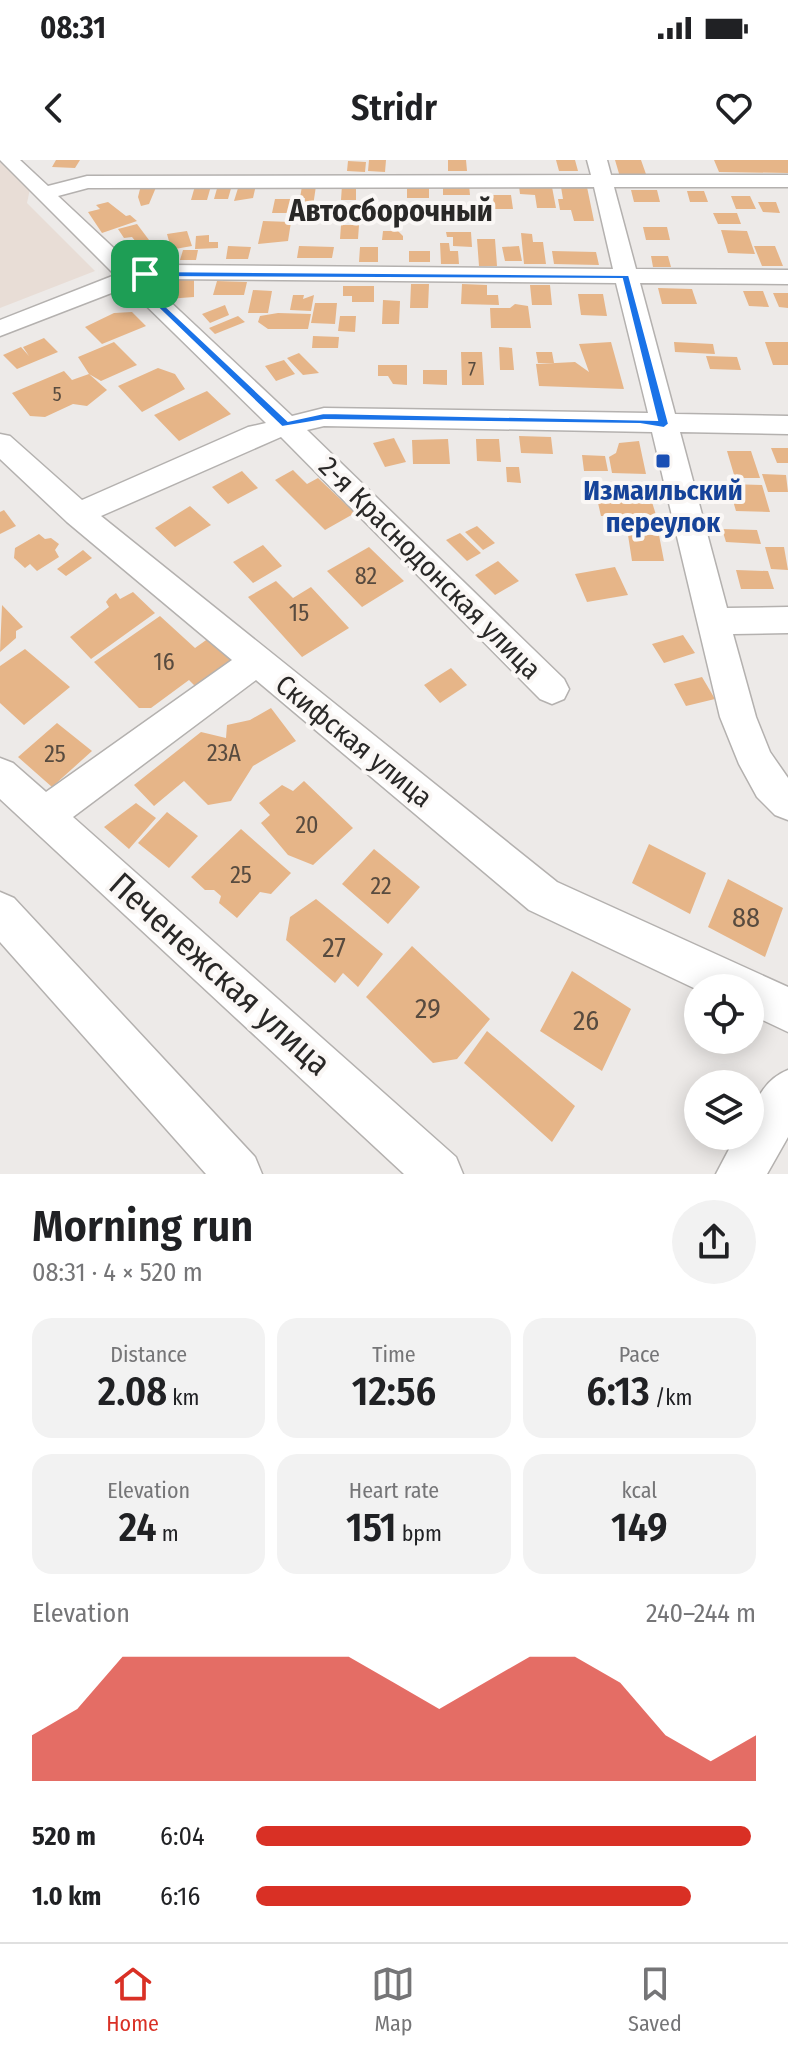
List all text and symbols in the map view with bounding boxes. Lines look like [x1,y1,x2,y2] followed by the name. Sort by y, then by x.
[40,10,106,46] text: 08:31
[32,86,76,130] icon: back
[351,86,437,130] text: Stridr
[712,86,756,130] icon: heart
[288,193,493,229] district label: Автосборочный
[111,240,179,308] pin
[123,252,167,296] icon: arrive
[468,357,476,381] house number: 7
[52,382,62,406] house number: 5
[312,450,548,686] street label: 2-я Краснодонская улица
[654,452,672,470] marker: Измаильский переулок
[583,474,743,539] place label: Измаильский переулок
[355,562,377,590] house number: 82
[289,599,309,627] house number: 15
[153,648,175,676] house number: 16
[269,668,439,814] street label: Скифская улица
[207,739,241,767] house number: 23А
[44,740,66,768] house number: 25
[295,811,319,839] house number: 20
[230,861,252,889] house number: 25
[101,864,339,1084] street label: Печенежская улица
[370,872,392,900] house number: 22
[732,901,760,934] house number: 88
[322,931,346,964] house number: 27
[684,974,764,1150] map controls
[684,974,764,1054] button: locate
[415,992,441,1025] house number: 29
[573,1004,599,1037] house number: 26
[684,1070,764,1150] button: layers
[32,1200,253,1253] text: Morning run
[672,1200,756,1284] button: share
[32,1257,203,1288] text: 08:31 · 4 × 520 m
[110,1341,187,1368] text: Distance
[372,1341,416,1368] text: Time
[619,1341,660,1368] text: Pace
[98,1368,167,1416] text: 2.08
[352,1368,436,1416] text: 12:56
[586,1368,650,1416] text: 6:13
[167,1384,200,1411] text: km
[650,1384,692,1411] text: /km
[107,1477,190,1504] text: Elevation
[349,1477,439,1504] text: Heart rate
[622,1477,657,1504] text: kcal
[119,1504,157,1552] text: 24
[346,1504,396,1552] text: 151
[611,1504,668,1552] text: 149
[157,1520,179,1547] text: m
[396,1520,442,1547] text: bpm
[32,1598,130,1629] text: Elevation
[646,1598,756,1629] text: 240–244 m
[32,1821,96,1852] text: 520 m
[160,1821,205,1852] text: 6:04
[32,1881,101,1912] text: 1.0 km
[160,1881,200,1912] text: 6:16
[106,1962,159,2037] tab: Home
[371,1962,415,2037] tab: Map
[628,1962,682,2037] tab: Saved

